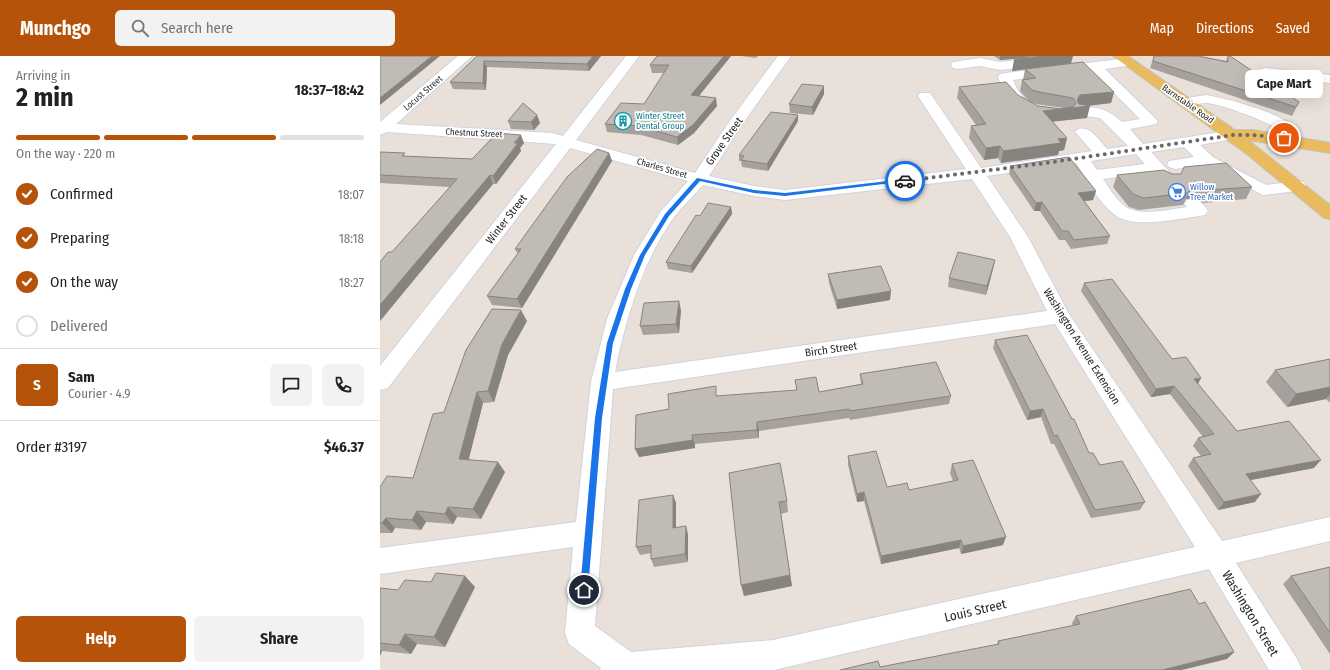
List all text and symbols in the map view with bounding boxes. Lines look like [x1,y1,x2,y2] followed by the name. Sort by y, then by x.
[115,10,395,46] search box
[20,17,91,40] text: Munchgo
[129,17,151,39] icon: search
[161,19,233,37] text: Search here
[1150,20,1174,37] text: Map
[1196,20,1254,37] text: Directions
[1276,20,1310,37] text: Saved
[16,68,70,83] text: Arriving in
[1245,70,1323,98] callout: Cape Mart
[402,73,444,113] street label: Locust Street
[1257,76,1311,91] text: Cape Mart
[294,81,364,99] text: 18:37–18:42
[16,82,74,113] text: 2 min
[1160,82,1216,126] street label: Barnstable Road
[613,111,633,131] building icon: Winter Street Dental Group
[636,111,685,131] place label: Winter Street Dental Group
[703,115,746,168] street label: Grove Street
[1267,121,1301,155] pin
[445,127,503,139] street label: Chestnut Street
[1273,127,1295,149] icon: bag
[16,146,115,161] text: On the way · 220 m
[636,156,688,180] street label: Charles Street
[885,161,925,201] courier
[894,170,916,192] icon: car
[1167,182,1187,202] supermarket icon: Willow Tree Market
[1190,182,1233,202] place label: Willow Tree Market
[16,183,38,205] icon: check
[50,185,113,203] text: Confirmed
[338,187,364,202] text: 18:07
[483,192,530,247] street label: Winter Street
[16,227,38,249] icon: check
[50,229,109,247] text: Preparing
[339,231,364,246] text: 18:18
[16,271,38,293] icon: check
[50,273,118,291] text: On the way
[339,275,364,290] text: 18:27
[1040,286,1123,407] street label: Washington Avenue Extension
[50,317,108,335] text: Delivered
[804,339,858,360] street label: Birch Street
[270,364,312,406] button: chat
[322,364,364,406] button: phone
[68,368,95,386] text: Sam
[33,376,41,394] text: S
[68,386,131,401] text: Courier · 4.9
[16,438,87,456] text: Order #3197
[324,438,364,456] text: $46.37
[1219,568,1282,659] street label: Washington Street
[567,573,601,607] pin
[573,579,595,601] icon: home
[943,596,1008,625] street label: Louis Street
[16,616,186,662] button: Help
[194,616,364,662] button: Share

